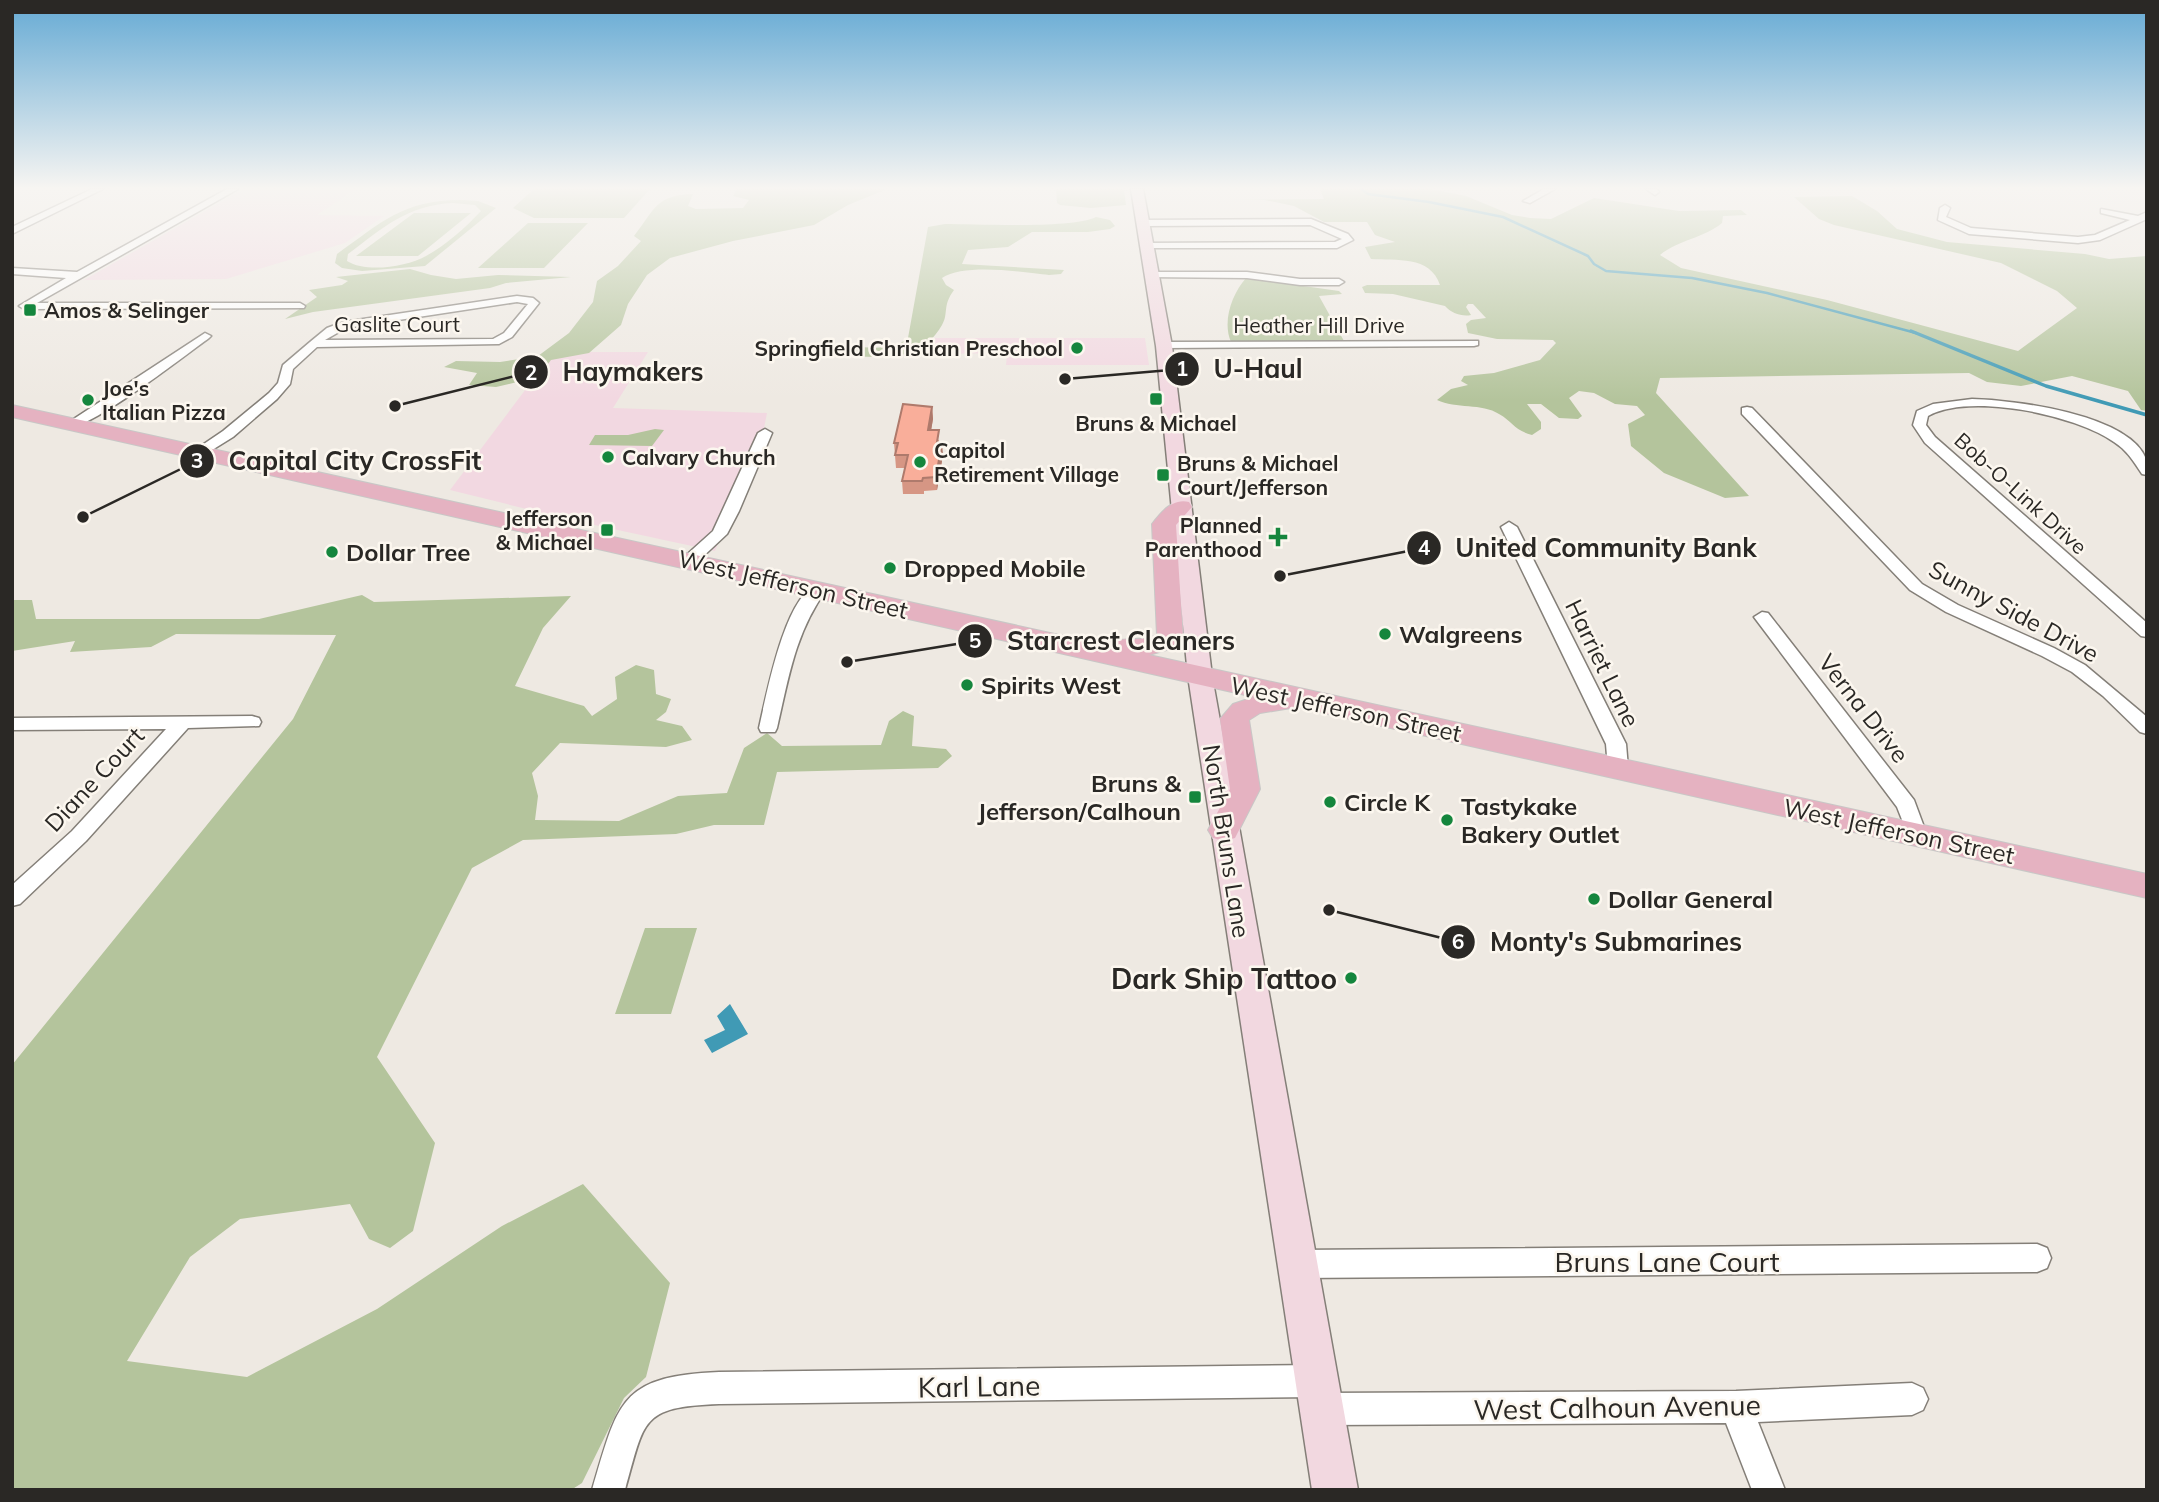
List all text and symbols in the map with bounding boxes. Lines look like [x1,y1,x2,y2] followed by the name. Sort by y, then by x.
[44,297,210,323] place label: Amos & Selinger
[22,302,38,318] marker: Amos & Selinger
[334,311,460,337] street label: Gaslite Court
[1233,312,1405,338] street label: Heather Hill Drive
[754,335,1063,361] place label: Springfield Christian Preschool
[1069,340,1085,356] marker: Springfield Christian Preschool
[1164,345,1316,392] callout: U-Haul
[514,349,718,396] callout: Haymakers
[1213,352,1303,385] text: U-Haul
[562,355,704,388] text: Haymakers
[1176,355,1188,381] text: 1
[525,359,537,385] text: 2
[102,375,226,425] place label: Joe's Italian Pizza
[1148,391,1164,407] marker: Bruns & Michael
[80,392,96,408] marker: Joe's Italian Pizza
[1075,410,1237,436] place label: Bruns & Michael
[1949,427,2093,559] street label: Bob-O-Link Drive
[180,437,495,484] callout: Capital City CrossFit
[934,437,1119,487] place label: Capitol Retirement Village
[229,444,482,477] text: Capital City CrossFit
[622,444,776,470] place label: Calvary Church
[191,447,203,473] text: 3
[600,449,616,465] marker: Calvary Church
[1177,450,1338,500] place label: Bruns & Michael Court/Jefferson
[912,454,928,470] marker: Capitol Retirement Village
[1155,467,1171,483] marker: Bruns & Michael Court/Jefferson
[496,505,593,555] place label: Jefferson & Michael
[1145,512,1262,562] place label: Planned Parenthood
[599,522,615,538] marker: Jefferson & Michael
[1406,524,1771,571] callout: United Community Bank
[1268,527,1288,547] marker: Planned Parenthood
[1455,531,1757,564] text: United Community Bank
[1418,534,1431,560] text: 4
[346,537,470,567] place label: Dollar Tree
[675,543,911,625] street label: West Jefferson Street
[324,544,340,560] marker: Dollar Tree
[904,553,1086,583] place label: Dropped Mobile
[1924,554,2104,668] street label: Sunny Side Drive
[882,560,898,576] marker: Dropped Mobile
[1559,594,1647,732] street label: Harriet Lane
[958,617,1249,664] callout: Starcrest Cleaners
[1399,619,1523,649] place label: Walgreens
[1007,624,1235,657] text: Starcrest Cleaners
[1377,626,1393,642] marker: Walgreens
[969,627,981,653] text: 5
[1812,648,1916,768] street label: Verna Drive
[981,670,1121,700] place label: Spirits West
[1228,670,1464,748] street label: West Jefferson Street
[959,677,975,693] marker: Spirits West
[38,720,150,838] street label: Diane Court
[1197,742,1257,940] street label: North Bruns Lane
[977,768,1181,826] place label: Bruns & Jefferson/Calhoun
[1344,787,1431,817] place label: Circle K
[1187,789,1203,805] marker: Bruns & Jefferson/Calhoun
[1461,791,1619,849] place label: Tastykake Bakery Outlet
[1781,792,2017,870] street label: West Jefferson Street
[1322,794,1338,810] marker: Circle K
[1439,812,1455,828] marker: Tastykake Bakery Outlet
[1608,884,1773,914] place label: Dollar General
[1586,891,1602,907] marker: Dollar General
[1441,918,1756,965] callout: Monty's Submarines
[1490,925,1742,958] text: Monty's Submarines
[1452,928,1464,954] text: 6
[1111,961,1337,996] place label: Dark Ship Tattoo
[1343,970,1359,986] marker: Dark Ship Tattoo
[1555,1244,1780,1279] street label: Bruns Lane Court
[918,1367,1040,1405] street label: Karl Lane
[1473,1387,1761,1427] street label: West Calhoun Avenue

